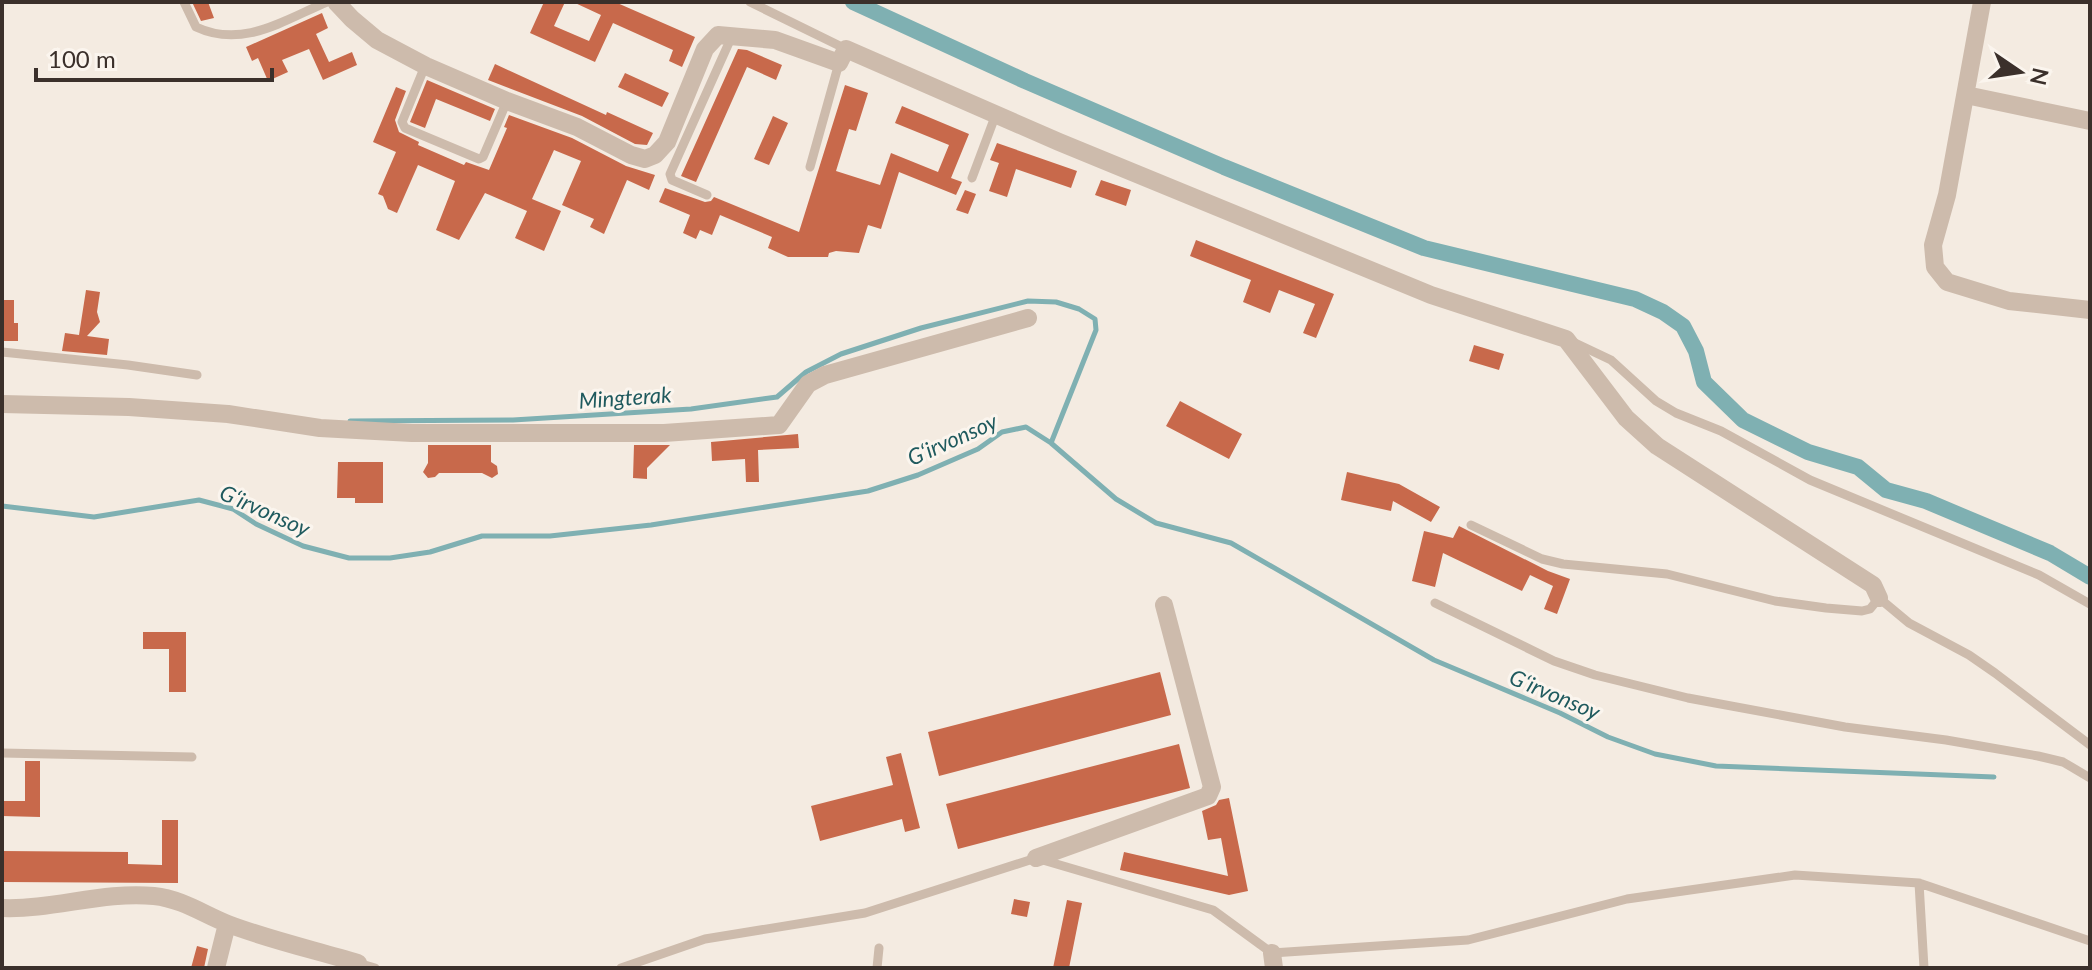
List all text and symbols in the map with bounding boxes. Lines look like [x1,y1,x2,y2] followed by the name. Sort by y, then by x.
[36,32,272,82] scale bar
[1980,32,2060,112] north arrow
[48,44,116,73] text: 100 m
[2025,65,2055,88] text: N
[578,380,673,414] water label: Mingterak
[903,407,1002,471] water label: G‘irvonsoy
[216,478,315,542] water label: G‘irvonsoy
[1506,663,1605,725] water label: G‘irvonsoy

